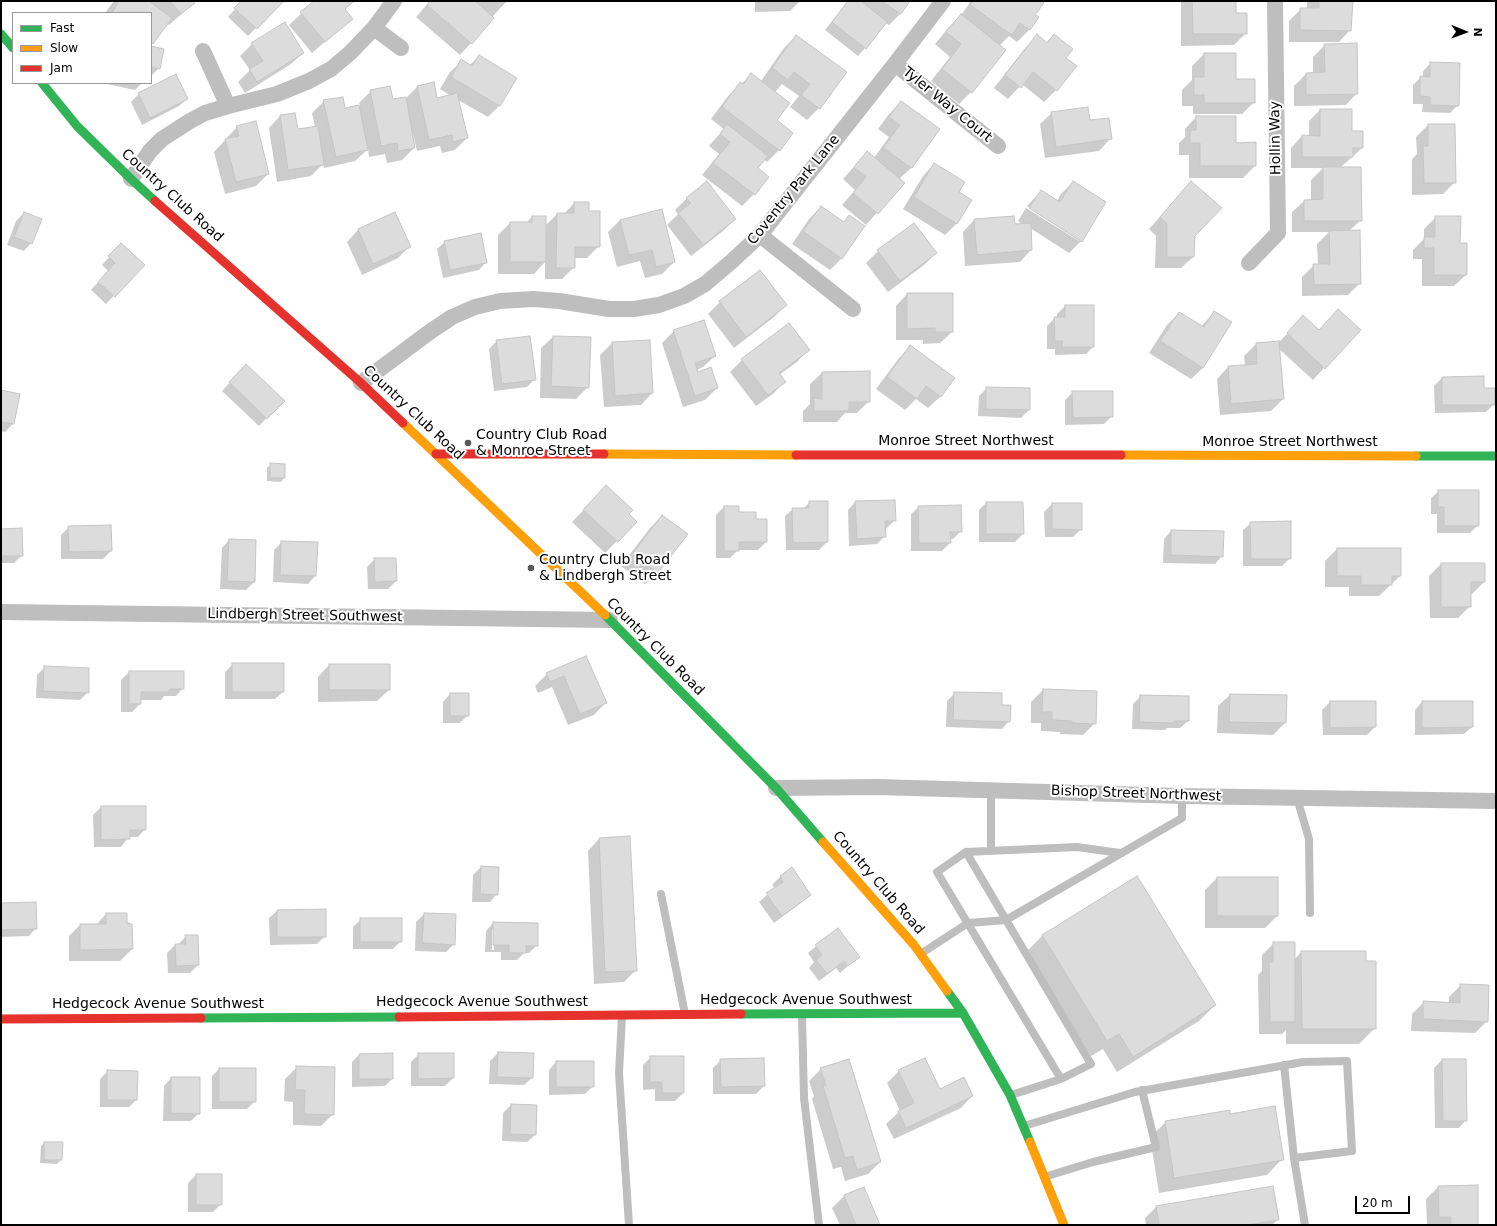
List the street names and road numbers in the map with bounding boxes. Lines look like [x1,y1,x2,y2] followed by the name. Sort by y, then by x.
[899,64,995,146] street label: Tyler Way Court
[1267,101,1285,175] street label: Hollin Way
[744,132,844,248] street label: Coventry Park Lane
[118,146,226,246] street label: Country Club Road
[359,362,467,464] street label: Country Club Road
[878,433,1054,449] street label: Monroe Street Northwest
[1202,434,1378,450] street label: Monroe Street Northwest
[603,595,707,699] street label: Country Club Road
[207,606,403,626] street label: Lindbergh Street Southwest
[1050,783,1222,805] street label: Bishop Street Northwest
[829,828,927,938] street label: Country Club Road
[700,992,912,1008] street label: Hedgecock Avenue Southwest
[376,994,588,1010] street label: Hedgecock Avenue Southwest
[52,996,264,1012] street label: Hedgecock Avenue Southwest

